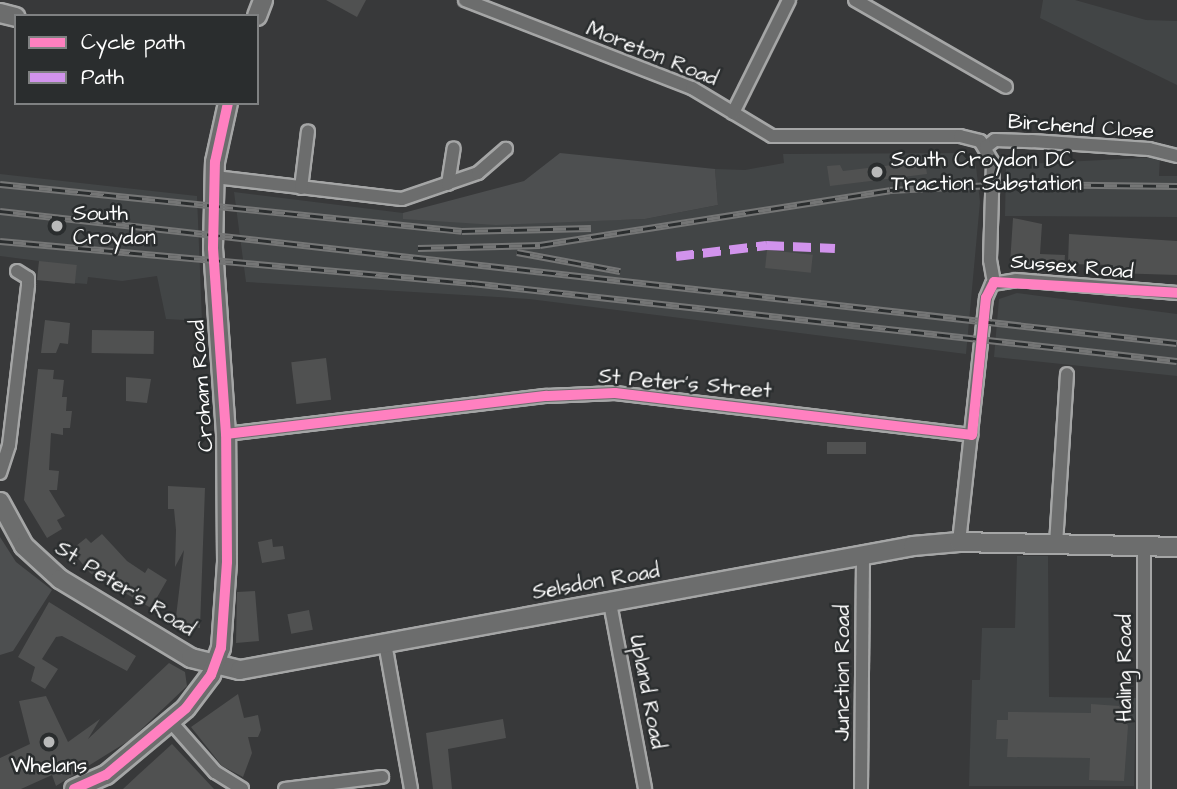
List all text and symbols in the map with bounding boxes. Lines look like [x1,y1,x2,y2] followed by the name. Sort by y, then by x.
[14,14,259,105] legend
[583,16,721,92] street label: Moreton Road
[81,28,185,57] text: Cycle path
[81,63,124,92] text: Path
[1007,109,1155,145] street label: Birchend Close
[891,147,1082,197] place label: South Croydon DC Traction Substation
[869,164,885,180] marker: South Croydon DC Traction Substation
[73,201,156,251] place label: South Croydon
[47,216,67,236] marker: South Croydon
[1010,249,1134,285] street label: Sussex Road
[185,319,219,453] street label: Croham Road
[597,364,773,404] street label: St Peter's Street
[50,536,200,642] street label: St. Peter's Road
[531,558,661,606] street label: Selsdon Road
[830,605,856,741] street label: Junction Road
[1112,614,1138,722] street label: Haling Road
[624,633,670,751] street label: Upland Road
[41,734,57,750] marker: Whelans
[11,753,87,779] place label: Whelans

